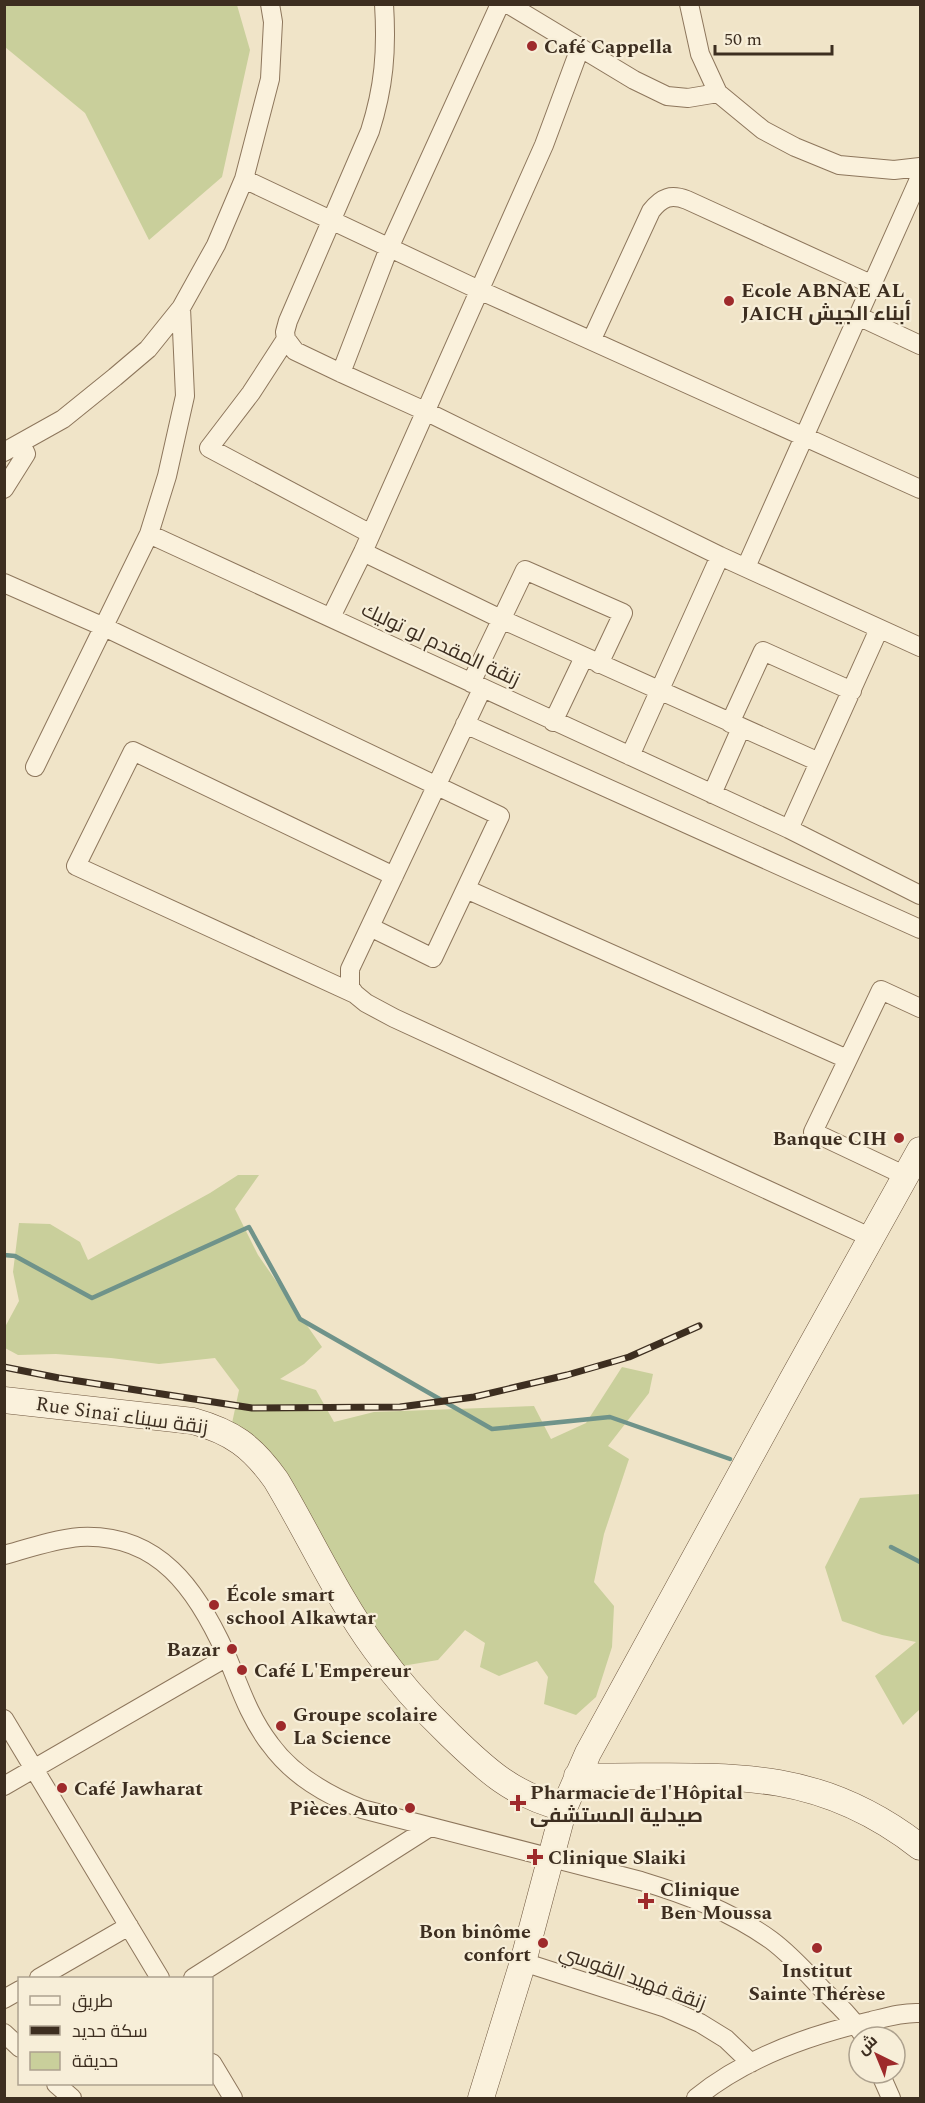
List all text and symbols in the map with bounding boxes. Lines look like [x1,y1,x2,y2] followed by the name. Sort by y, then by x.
[715,18,832,56] scale bar
[724,26,762,53] text: 50 m
[544,32,673,62] place label: Café Cappella
[525,39,539,53] marker: Café Cappella
[741,276,911,329] place label: Ecole ABNAE AL JAICH أبناء الجيش
[722,294,736,308] marker: Ecole ABNAE AL JAICH أبناء الجيش
[356,595,525,695] street label: زنقة المقدم لو توليك
[772,1124,887,1154] place label: Banque CIH
[892,1131,906,1145] marker: Banque CIH
[34,1389,210,1443] street label: Rue Sinaï زنقة سيناء
[226,1580,376,1633] place label: École smart school Alkawtar
[207,1598,221,1612] marker: École smart school Alkawtar
[167,1635,220,1665] place label: Bazar
[225,1642,239,1656] marker: Bazar
[254,1656,411,1686] place label: Café L'Empereur
[235,1663,249,1677] marker: Café L'Empereur
[293,1700,438,1753] place label: Groupe scolaire La Science
[274,1719,288,1733] marker: Groupe scolaire La Science
[74,1774,203,1804] place label: Café Jawharat
[530,1778,743,1831] place label: Pharmacie de l'Hôpital صيدلية المستشفى
[55,1781,69,1795] marker: Café Jawharat
[289,1794,398,1824] place label: Pièces Auto
[511,1796,525,1810] marker: Pharmacie de l'Hôpital صيدلية المستشفى
[403,1801,417,1815] marker: Pièces Auto
[548,1843,686,1873] place label: Clinique Slaiki
[526,1848,544,1866] marker: Clinique Slaiki
[660,1875,773,1928] place label: Clinique Ben Moussa
[637,1892,655,1910] marker: Clinique Ben Moussa
[419,1917,531,1970] place label: Bon binôme confort
[536,1936,550,1950] marker: Bon binôme confort
[555,1937,710,2018] street label: زنقة فهيد القوسي
[810,1941,824,1955] marker: Institut Sainte Thérèse
[749,1956,885,2009] place label: Institut Sainte Thérèse
[18,1977,213,2085] legend
[72,1988,113,2015] text: طريق
[72,2018,148,2045] text: سكة حديد
[847,2025,907,2085] north arrow
[852,2029,883,2061] text: ش
[72,2048,118,2075] text: حديقة

